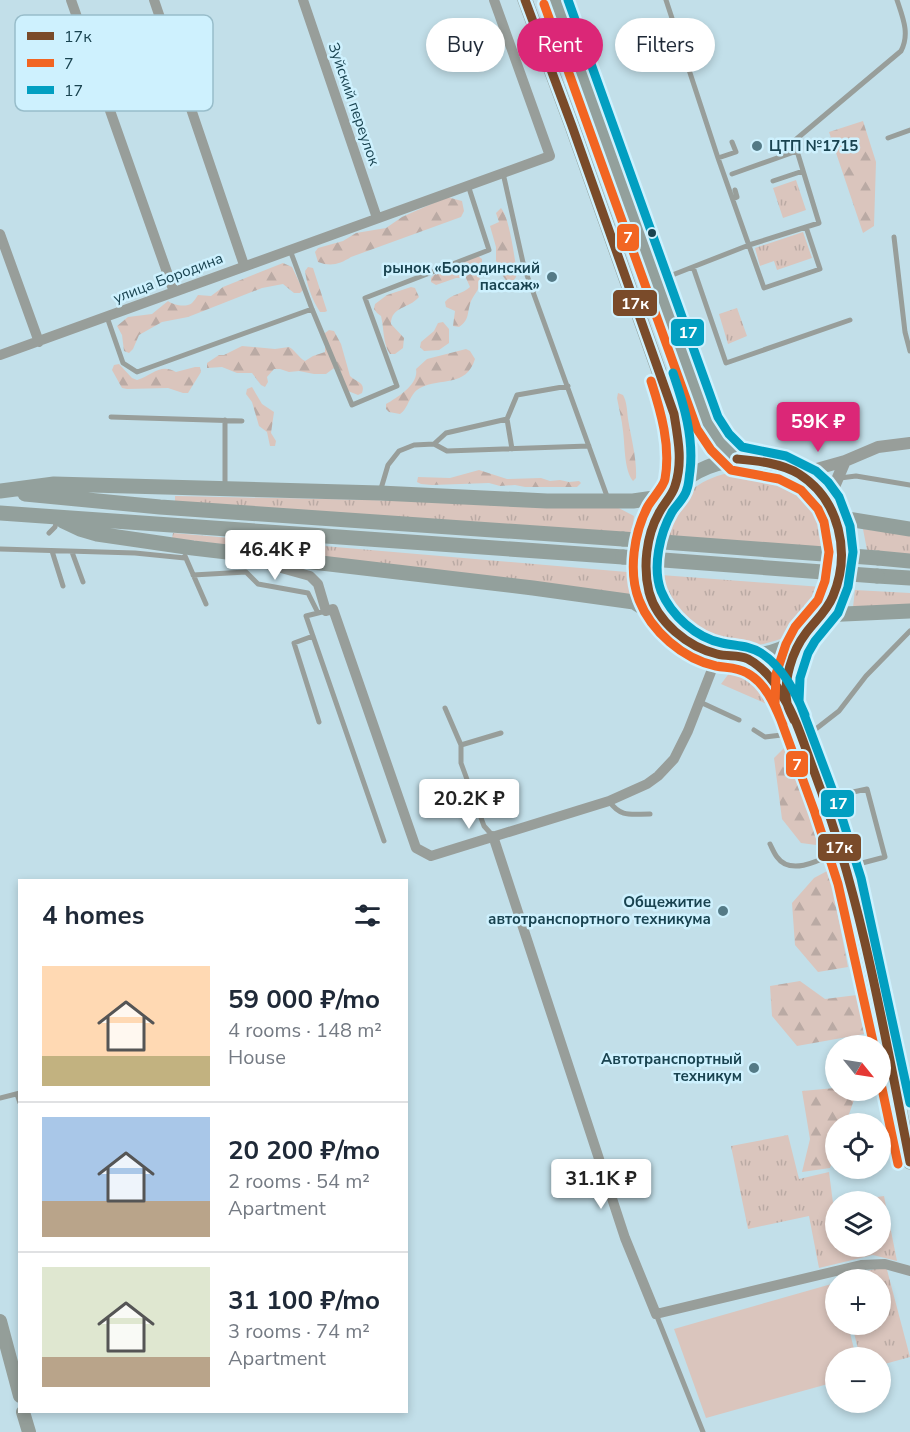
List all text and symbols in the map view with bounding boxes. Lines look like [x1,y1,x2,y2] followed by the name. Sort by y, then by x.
[15,15,213,111] legend
[426,18,505,72] chip: Buy
[517,18,603,72] chip: Rent
[615,18,715,72] chip: Filters
[64,26,92,48] text: 17к
[324,40,384,168] street label: Зуйский переулок
[64,53,74,75] text: 7
[64,80,83,102] text: 17
[769,136,858,156] place label: ЦТП №1715
[750,139,764,153] marker: ЦТП №1715
[616,223,640,252] line badge: 7
[623,227,633,249] text: 7
[646,227,658,239] unlabelled marker
[110,248,226,308] street label: улица Бородина
[383,258,540,295] place label: рынок «Бородинский пассаж»
[545,270,559,284] marker: рынок «Бородинский пассаж»
[612,289,658,317] line badge: 17к
[621,293,650,315] text: 17к
[670,318,705,347] line badge: 17
[678,322,698,344] text: 17
[776,402,860,453] pin: 59K ₽
[791,408,845,435] text: 59K ₽
[220,530,330,581] pin: 46.4K ₽
[239,536,311,563] text: 46.4K ₽
[785,750,809,778] line badge: 7
[792,754,802,776] text: 7
[414,779,524,830] pin: 20.2K ₽
[433,785,505,812] text: 20.2K ₽
[820,789,855,818] line badge: 17
[828,793,848,815] text: 17
[817,833,862,862] line badge: 17к
[825,837,854,859] text: 17к
[488,892,711,929] place label: Общежитие автотранспортного техникума
[42,898,144,933] text: 4 homes
[351,899,384,932] icon: filters
[716,904,730,918] marker: Общежитие автотранспортного техникума
[228,982,380,1017] text: 59 000 ₽/mo
[90,990,162,1062] icon: home
[228,1017,382,1044] text: 4 rooms · 148 m²
[825,1035,891,1101] north arrow
[825,1035,891,1413] map controls
[228,1044,286,1071] text: House
[601,1049,742,1086] place label: Автотранспортный техникум
[747,1061,761,1075] marker: Автотранспортный техникум
[825,1113,891,1179] button: locate
[228,1133,380,1168] text: 20 200 ₽/mo
[90,1141,162,1213] icon: home
[546,1159,656,1210] pin: 31.1K ₽
[565,1165,637,1192] text: 31.1K ₽
[228,1168,370,1195] text: 2 rooms · 54 m²
[825,1191,891,1257] button: layers
[228,1195,326,1222] text: Apartment
[825,1269,891,1335] button: +
[228,1283,380,1318] text: 31 100 ₽/mo
[90,1291,162,1363] icon: home
[228,1318,370,1345] text: 3 rooms · 74 m²
[228,1345,326,1372] text: Apartment
[825,1347,891,1413] button: −

